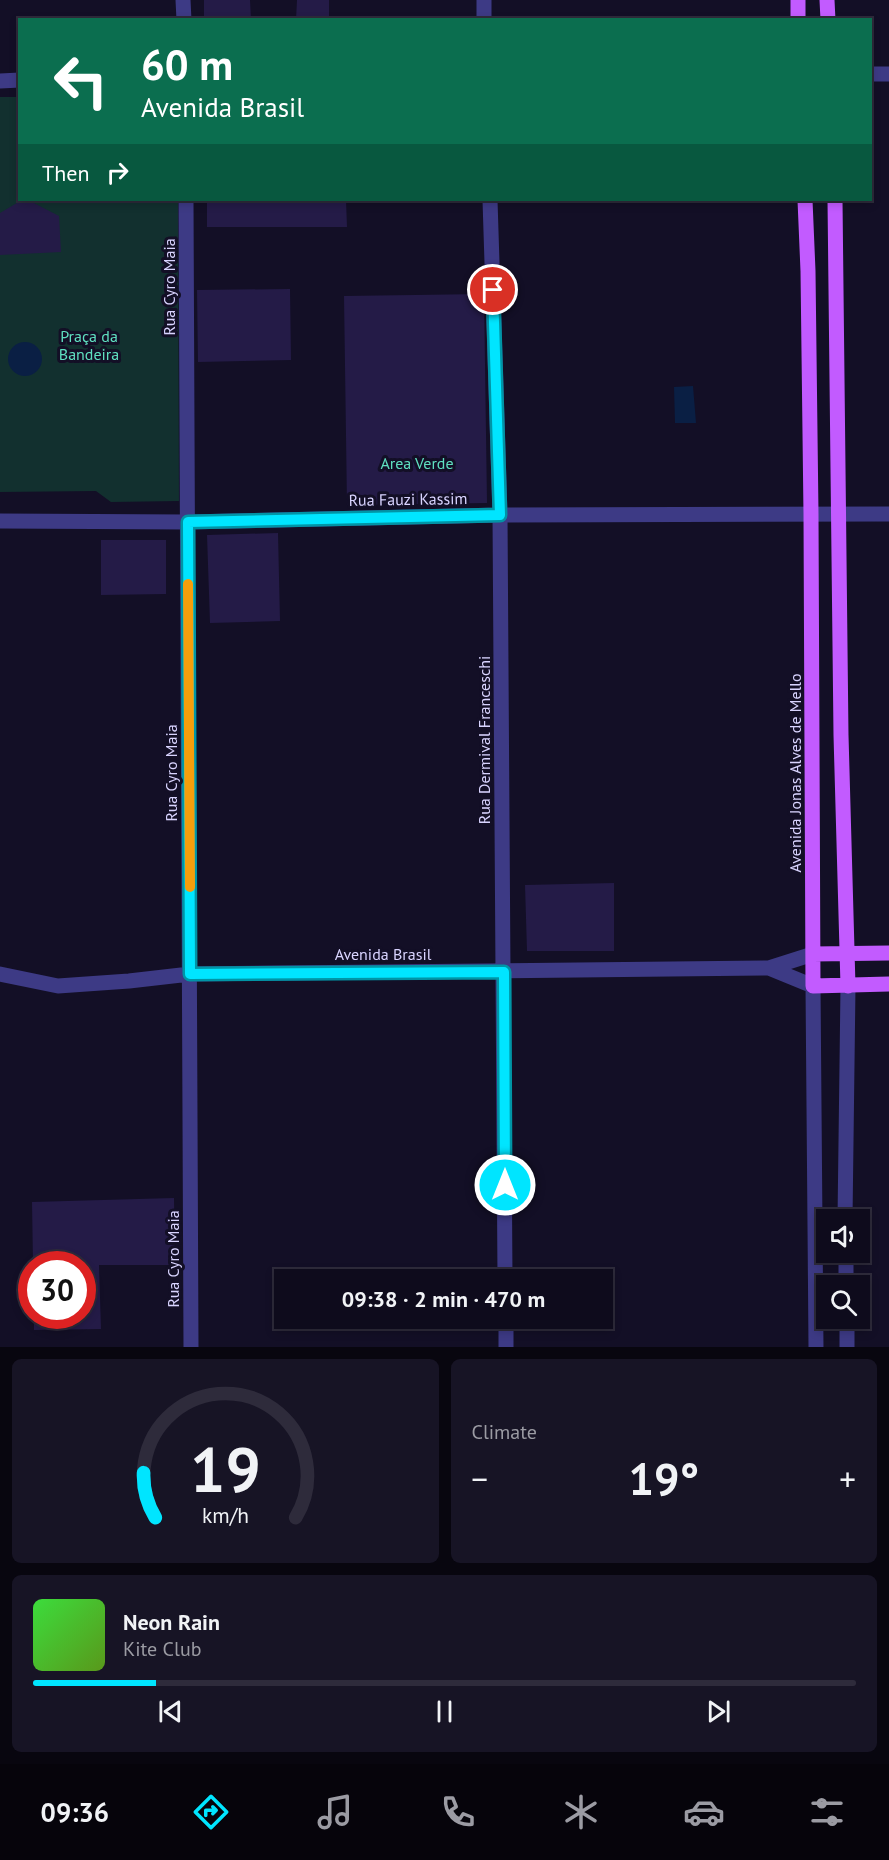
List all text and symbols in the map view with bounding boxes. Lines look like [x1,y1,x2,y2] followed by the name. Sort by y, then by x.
[141,37,233,92] text: 60 m
[42,42,120,120] icon: left
[141,90,304,124] text: Avenida Brasil
[101,156,134,189] icon: right
[42,159,89,187] text: Then
[159,238,179,336] street label: Rua Cyro Maia
[467,264,518,315] pin
[476,273,509,306] icon: arrive
[59,326,119,364] park label: Praça da Bandeira
[380,453,454,473] park label: Area Verde
[348,488,468,510] street label: Rua Fauzi Kassim
[474,656,494,824] street label: Rua Dermival Franceschi
[785,673,805,873] street label: Avenida Jonas Alves de Mello
[161,724,181,822] street label: Rua Cyro Maia
[335,944,432,964] street label: Avenida Brasil
[473,1153,537,1217] position arrow
[816,1209,870,1329] map controls
[816,1209,870,1263] button: sound
[163,1210,183,1308] street label: Rua Cyro Maia
[18,1251,96,1329] speed limit sign: 30
[816,1275,870,1329] button: search
[342,1285,545,1313] text: 09:38 · 2 min · 470 m
[472,1419,537,1445] text: Climate
[190,1428,261,1509] text: 19
[628,1449,699,1507] text: 19°
[472,1457,488,1500] text: −
[839,1457,856,1500] text: +
[202,1501,249,1529] text: km/h
[123,1608,220,1636] text: Neon Rain
[123,1636,201,1662] text: Kite Club
[154,1695,187,1728] icon: previous
[428,1695,461,1728] icon: pause
[702,1695,735,1728] icon: next
[190,1791,232,1833] icon: directions
[314,1791,356,1833] icon: music
[437,1791,479,1833] icon: phone
[560,1791,602,1833] icon: climate
[683,1791,725,1833] icon: car
[806,1791,848,1833] icon: filters
[41,1795,109,1829] text: 09:36

